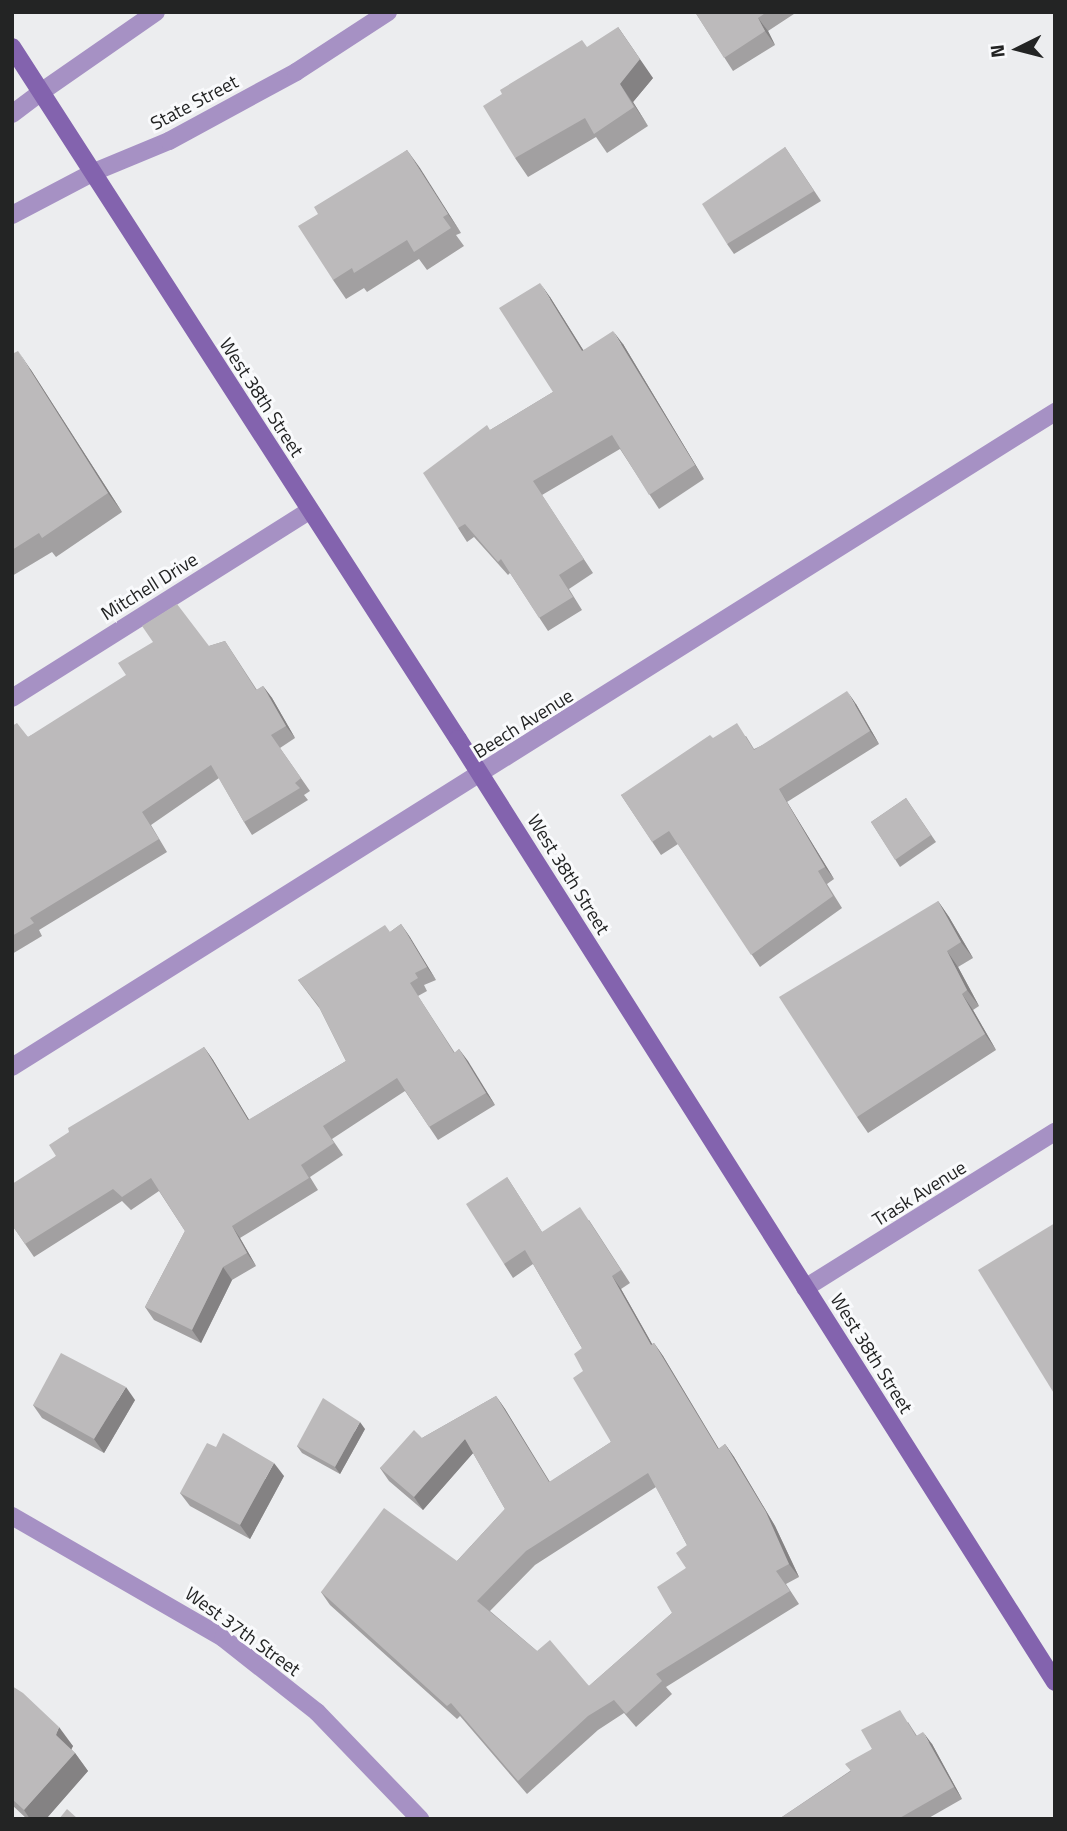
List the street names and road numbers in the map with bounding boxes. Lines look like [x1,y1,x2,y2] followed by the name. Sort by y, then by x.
[146,69,242,135] street label: State Street
[215,333,309,461] street label: West 38th Street
[97,547,201,625] street label: Mitchell Drive
[469,683,577,763] street label: Beech Avenue
[523,810,615,938] street label: West 38th Street
[868,1155,970,1231] street label: Trask Avenue
[826,1289,918,1417] street label: West 38th Street
[181,1582,305,1680] street label: West 37th Street

